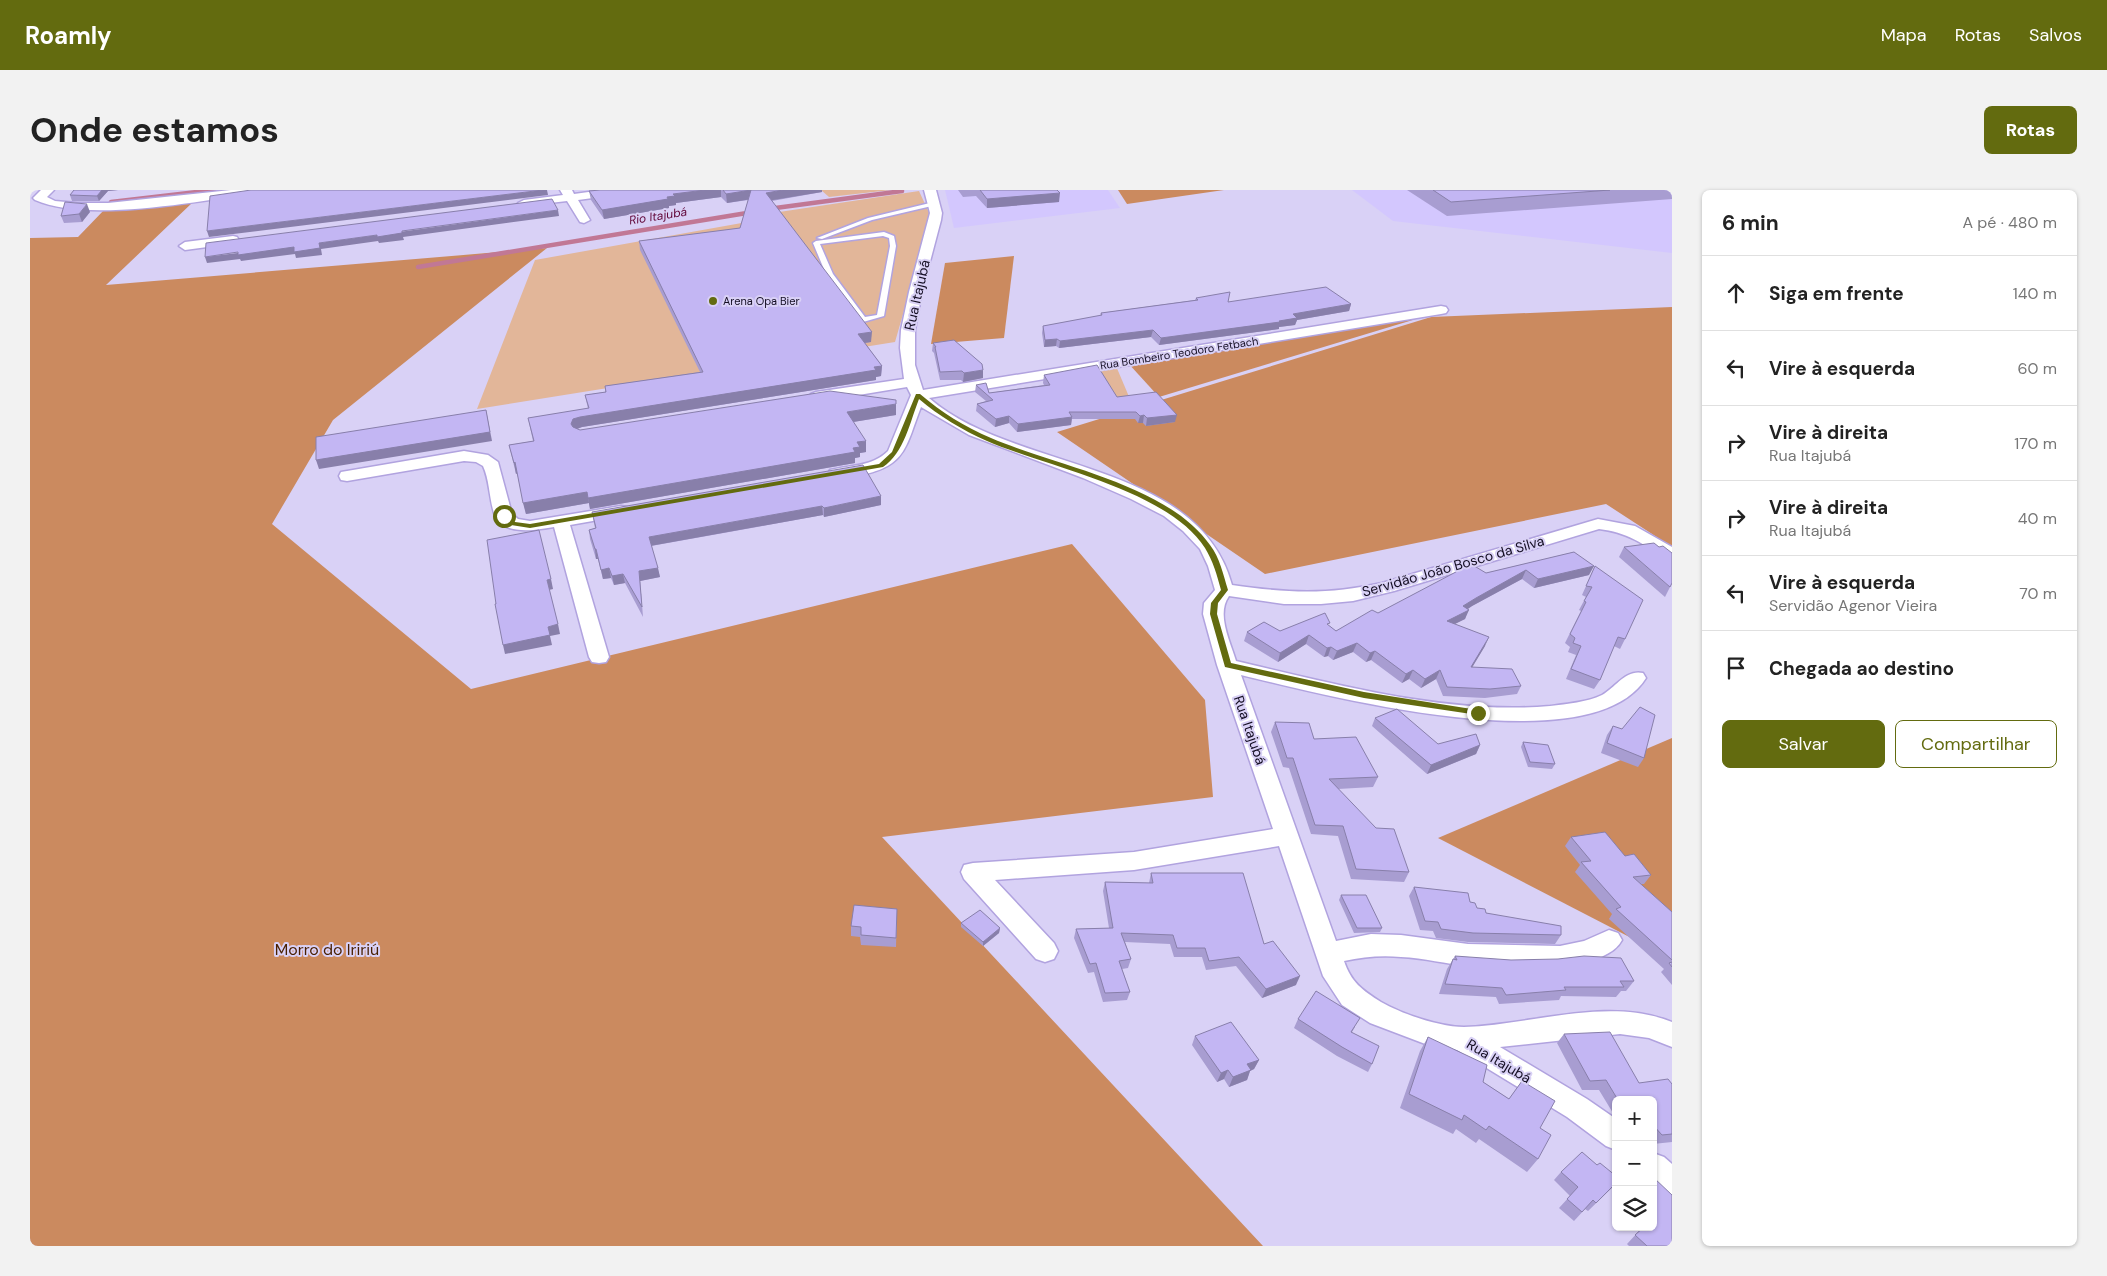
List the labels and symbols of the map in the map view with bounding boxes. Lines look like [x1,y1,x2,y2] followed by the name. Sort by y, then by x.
[628,203,689,228] water label: Rio Itajubá
[900,258,934,332] street label: Rua Itajubá
[723,294,800,308] place label: Arena Opa Bier
[707,295,719,307] marker: Arena Opa Bier
[1099,334,1259,372] street label: Rua Bombeiro Teodoro Fetbach
[493,505,516,528] route start
[1360,531,1546,601] street label: Servidão João Bosco da Silva
[1230,693,1270,767] street label: Rua Itajubá
[1467,702,1490,725] route end
[275,939,379,960] park label: Morro do Iririú
[1464,1035,1534,1087] street label: Rua Itajubá

